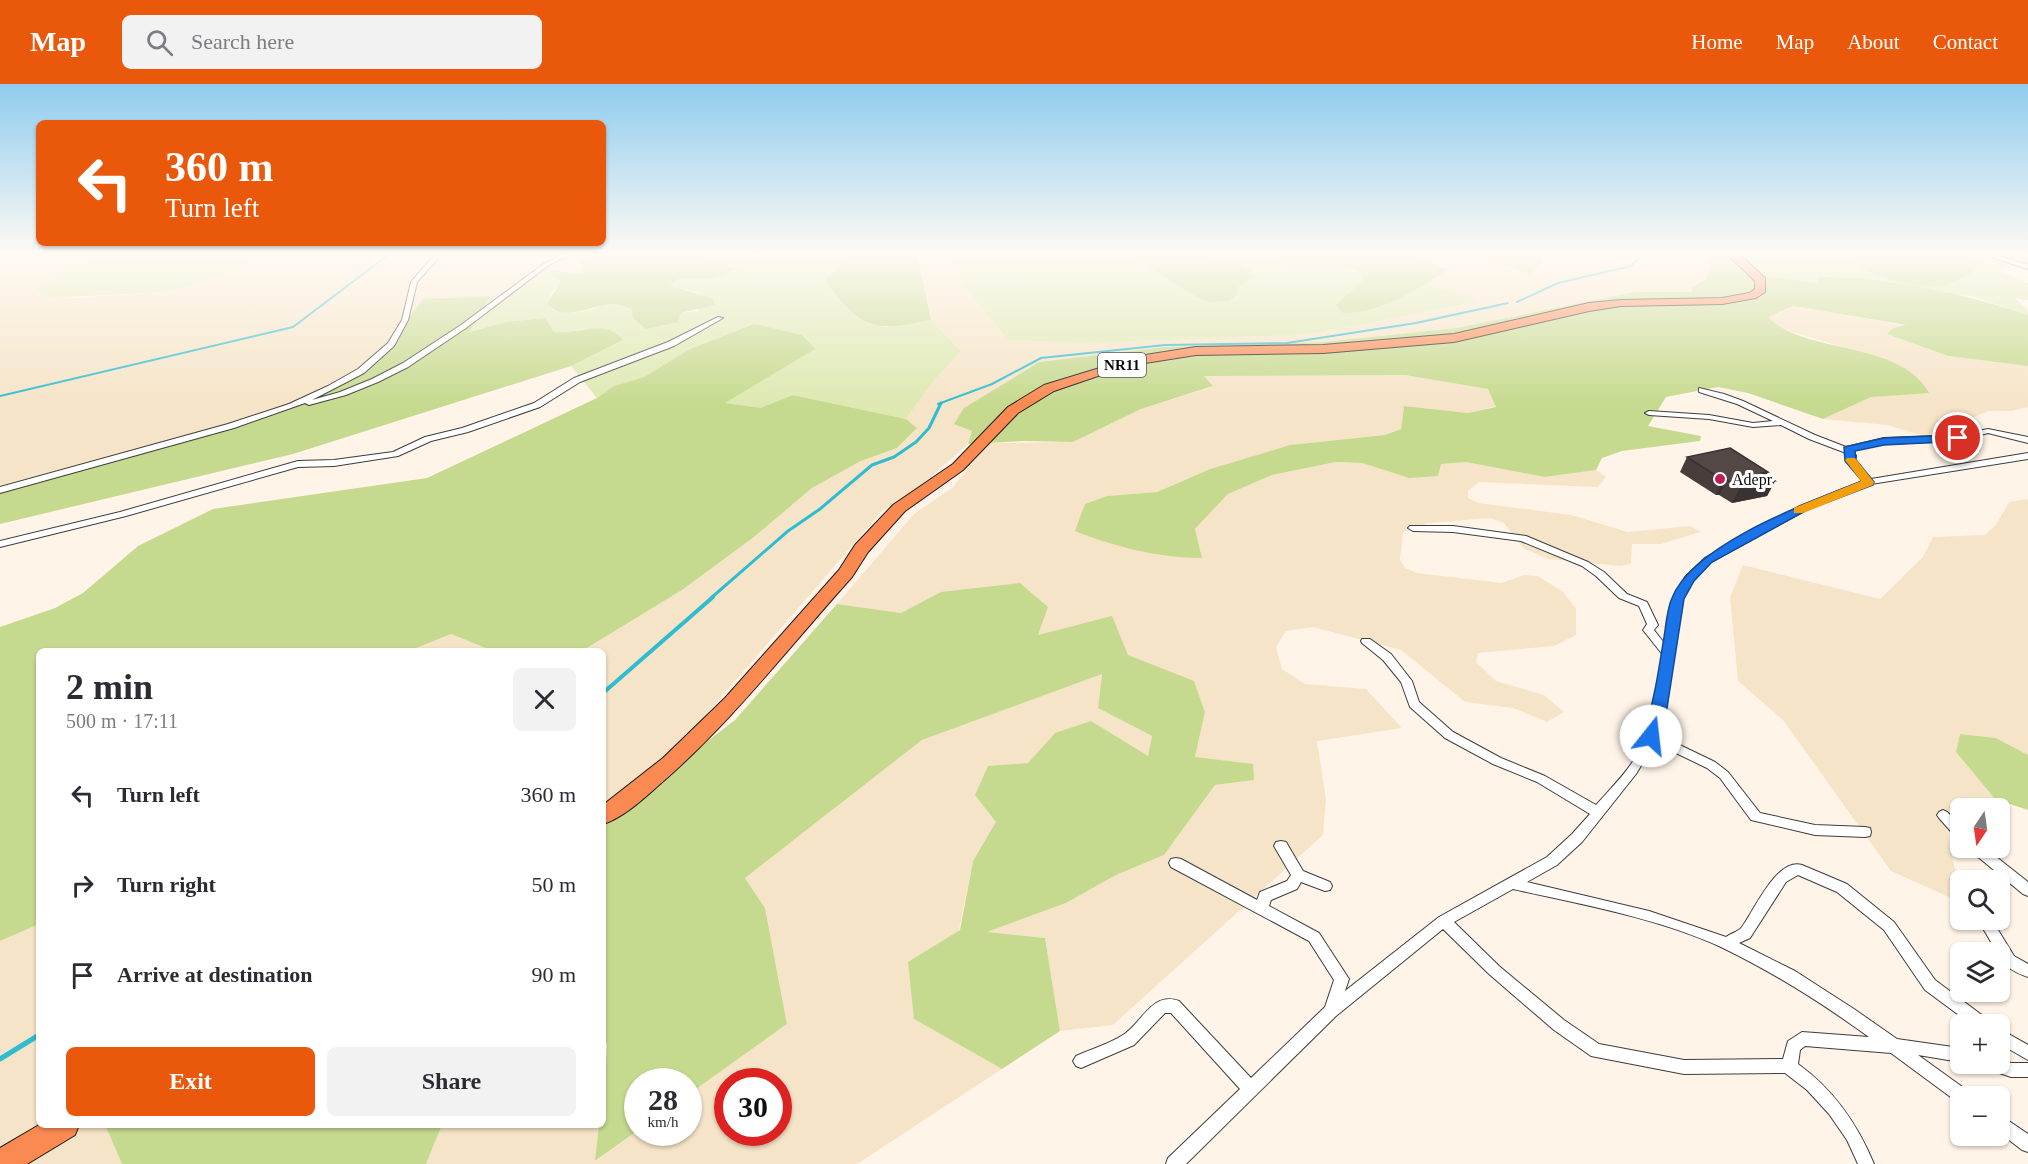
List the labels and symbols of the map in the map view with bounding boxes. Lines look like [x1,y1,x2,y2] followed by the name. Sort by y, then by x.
[1098,353,1146,377] road number: NR11
[1932,412,1983,463] pin
[1732,471,1773,489] place label: Adepr
[1713,472,1727,486] marker: Adepr
[1619,704,1683,768] position arrow
[1950,798,2010,858] north arrow
[714,1068,792,1146] speed limit sign: 30

